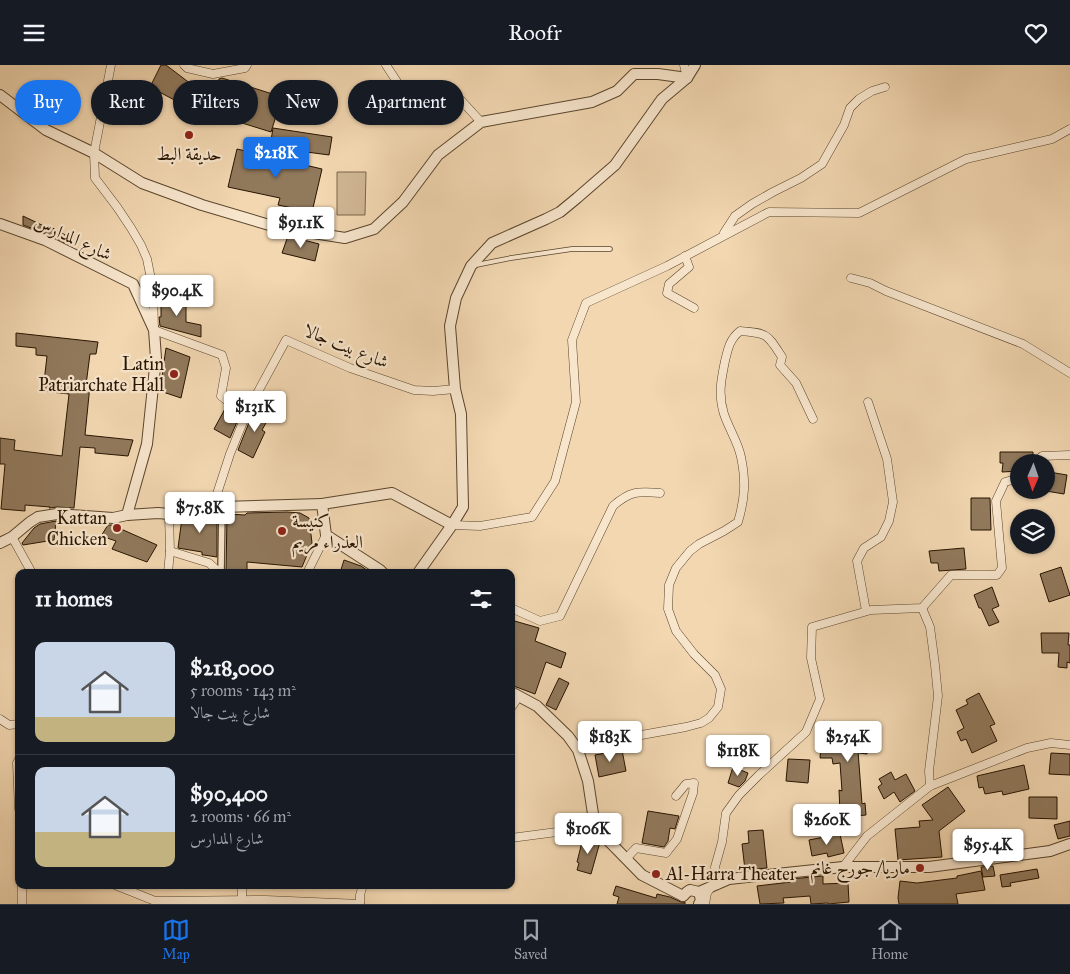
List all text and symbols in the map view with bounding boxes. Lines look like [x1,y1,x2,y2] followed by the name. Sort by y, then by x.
[20,19,48,47] icon: menu
[508,19,562,46] text: Roofr
[1022,19,1050,47] icon: heart
[15,80,81,125] chip: Buy
[91,80,163,125] chip: Rent
[173,80,258,125] chip: Filters
[268,80,338,125] chip: New
[348,80,464,125] chip: Apartment
[183,129,195,141] marker: حديقة البط
[241,137,311,179] pin: $218K
[156,143,222,165] place label: حديقة البط
[254,143,298,162] text: $218K
[260,207,342,249] pin: $91.1K
[29,211,115,269] street label: شارع المدارس
[278,213,324,232] text: $91.1K
[136,275,218,317] pin: $90.4K
[151,281,203,300] text: $90.4K
[299,319,392,377] street label: شارع بيت جالا
[38,353,164,396] place label: Latin Patriarchate Hall
[168,368,180,380] marker: Latin Patriarchate Hall
[220,391,290,433] pin: $131K
[235,397,275,416] text: $131K
[1010,454,1055,499] north arrow
[1010,454,1055,554] map controls
[159,491,241,534] pin: $75.8K
[176,498,224,517] text: $75.8K
[47,507,107,550] place label: Kattan Chicken
[1010,509,1055,554] button: layers
[292,510,363,558] place label: كنيسة العذراء مريم
[111,522,123,534] marker: Kattan Chicken
[276,525,288,537] marker: كنيسة العذراء مريم
[467,585,495,613] icon: filters
[35,586,112,612] text: 11 homes
[190,655,275,681] text: $218,000
[75,662,135,722] icon: home
[190,681,296,700] text: 5 rooms · 143 m²
[190,703,270,722] text: شارع بيت جالا
[575,721,645,763] pin: $183K
[813,721,883,763] pin: $254K
[589,727,631,746] text: $183K
[826,727,870,746] text: $254K
[703,735,773,777] pin: $118K
[717,741,759,760] text: $118K
[190,781,268,807] text: $90,400
[75,787,135,847] icon: home
[792,803,862,846] pin: $260K
[190,807,291,826] text: 2 rooms · 66 m²
[804,810,850,829] text: $260K
[553,813,623,855] pin: $106K
[566,819,610,838] text: $106K
[190,829,264,848] text: شارع المدارس
[947,829,1029,871] pin: $95.4K
[964,835,1012,854] text: $95.4K
[810,857,910,884] place label: ماريا/ جورج غانم
[914,862,926,874] marker: ماريا/ جورج غانم
[665,863,797,885] place label: Al-Harra Theater
[650,868,662,880] marker: Al-Harra Theater
[162,916,190,963] tab: Map
[514,916,547,963] tab: Saved
[871,916,908,963] tab: Home

